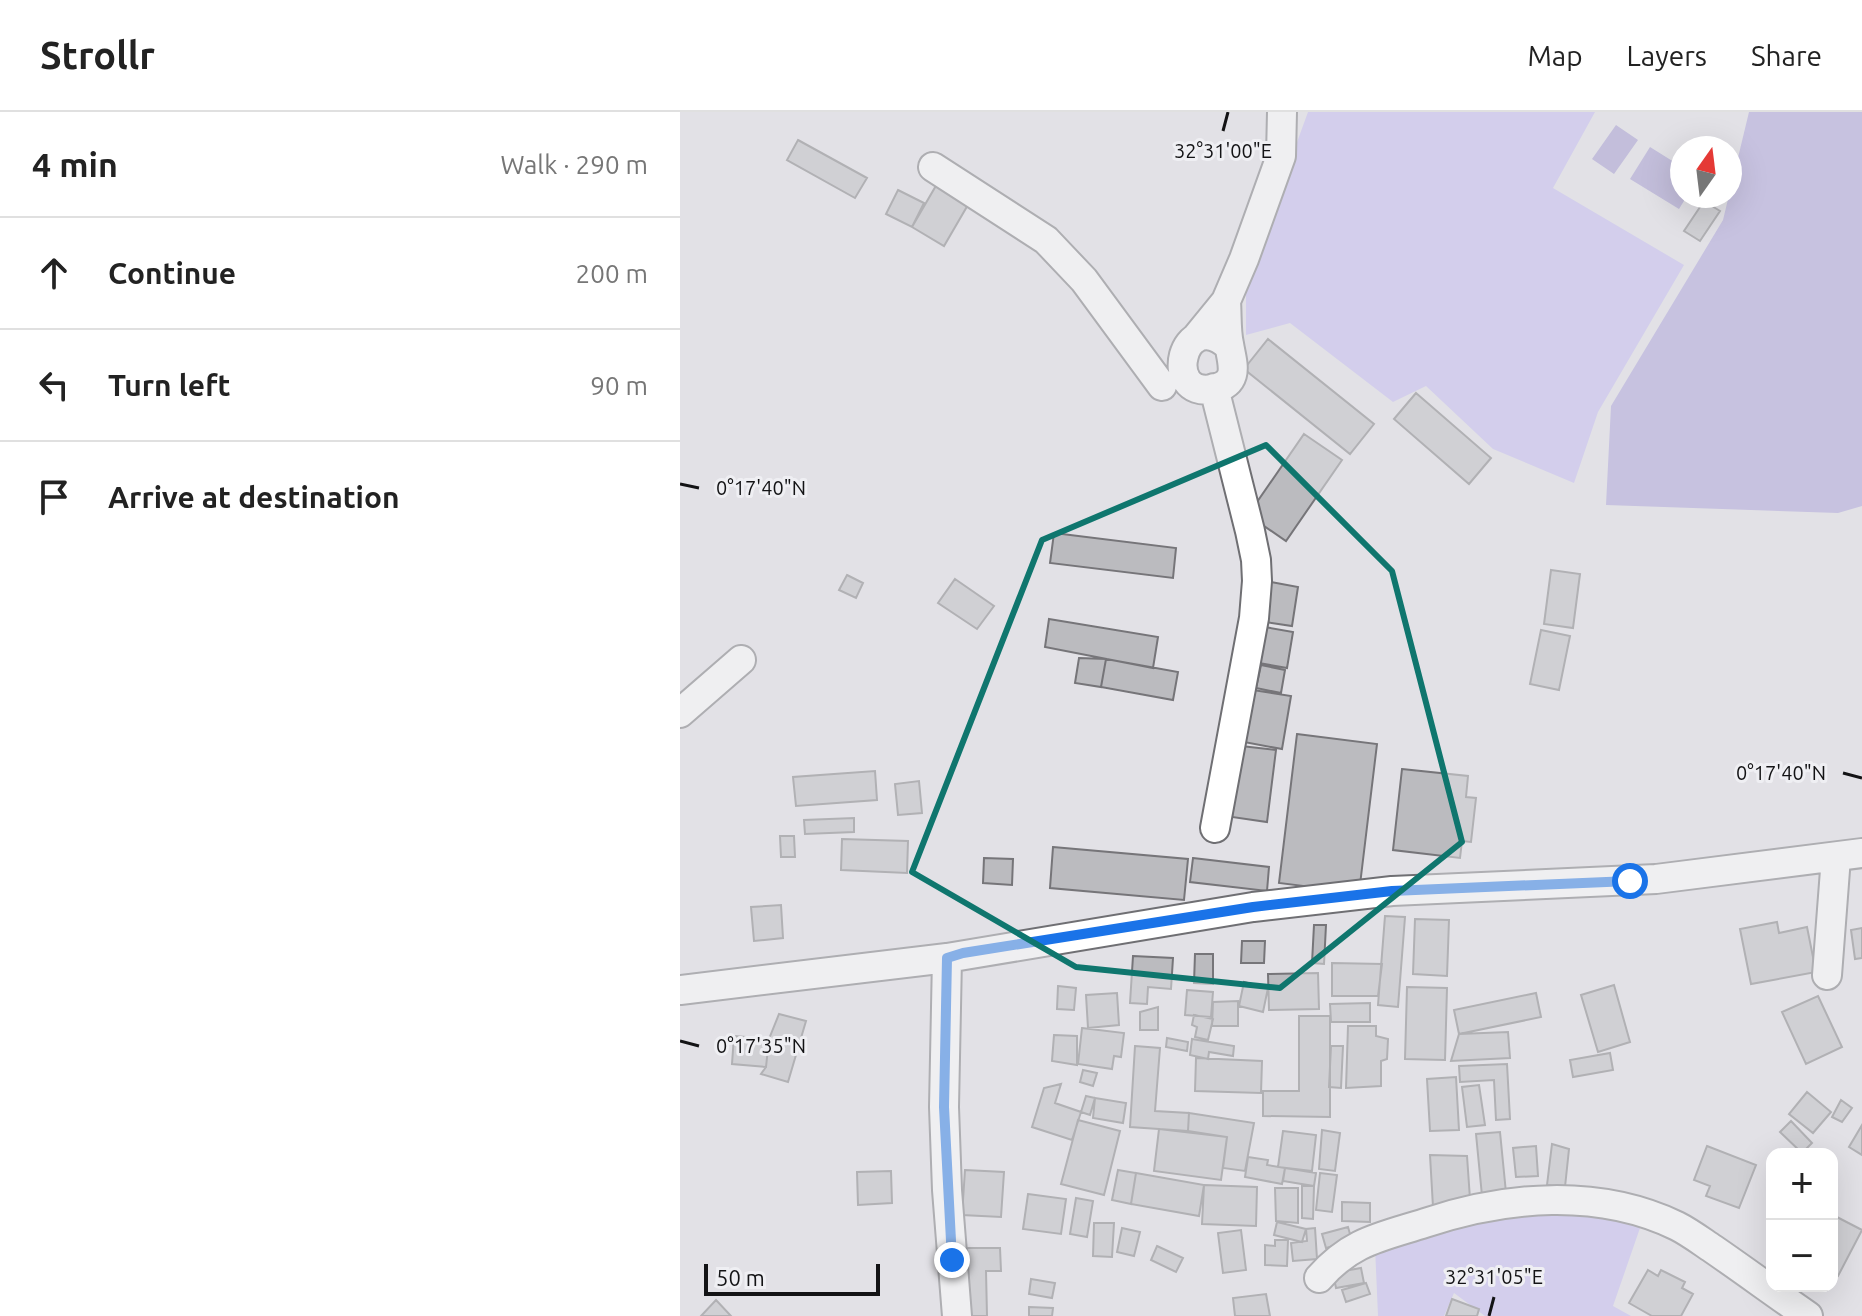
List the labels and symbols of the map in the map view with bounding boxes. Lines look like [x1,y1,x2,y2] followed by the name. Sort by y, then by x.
[1670,136,1742,208] north arrow
[1174,139,1272,162] text: 32°31'00"E
[716,476,806,499] text: 0°17'40"N
[1736,761,1826,784] text: 0°17'40"N
[1612,863,1648,899] route start
[716,1034,806,1057] text: 0°17'35"N
[934,1242,970,1278] route end
[704,1260,880,1296] scale bar
[1445,1265,1543,1288] text: 32°31'05"E

